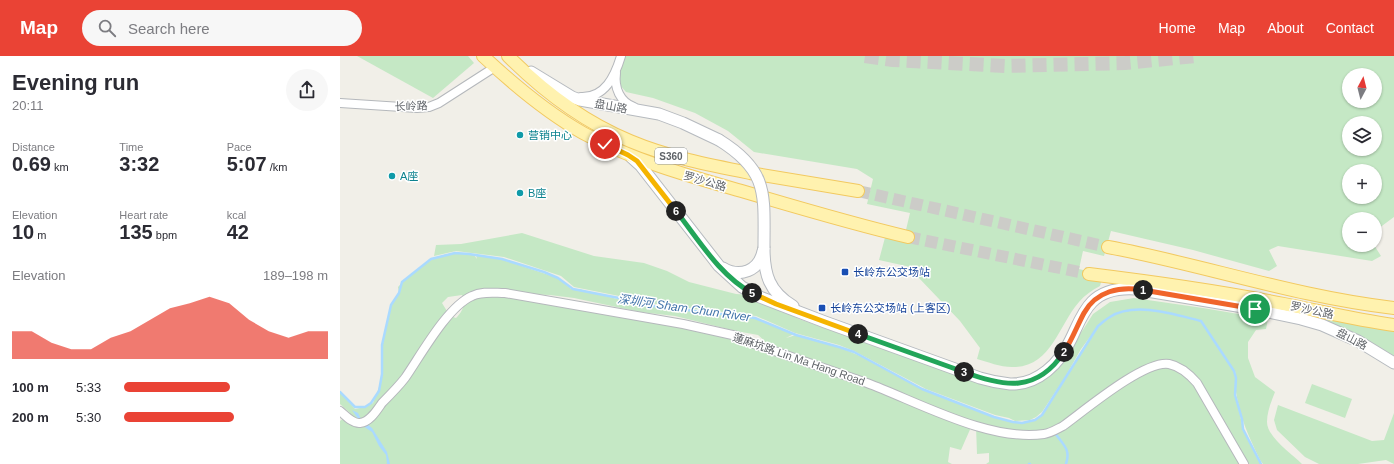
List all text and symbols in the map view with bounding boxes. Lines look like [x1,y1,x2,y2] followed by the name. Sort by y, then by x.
[82,10,362,46] search box
[20,17,58,38] text: Map
[96,17,118,39] icon: search
[128,20,210,37] text: Search here
[1159,20,1196,36] text: Home
[1218,20,1245,36] text: Map
[1267,20,1304,36] text: About
[1326,20,1374,36] text: Contact
[1342,68,1382,108] north arrow
[1342,68,1382,252] map controls
[286,69,328,111] button: share
[12,70,139,95] text: Evening run
[594,97,628,115] street label: 盘山路
[12,98,44,113] text: 20:11
[394,99,428,113] street label: 长岭路
[1342,116,1382,156] button: layers
[588,127,622,161] pin
[528,129,572,141] place label: 营销中心
[515,130,525,140] marker: 营销中心
[594,133,616,155] icon: check
[12,141,55,153] text: Distance
[119,141,143,153] text: Time
[227,141,252,153] text: Pace
[655,148,687,164] road number: S360
[12,153,51,175] text: 0.69
[119,153,159,175] text: 3:32
[227,153,267,175] text: 5:07
[51,161,69,173] text: km
[267,161,287,173] text: /km
[1342,164,1382,204] button: +
[682,169,728,193] street label: 罗沙公路
[400,170,418,182] place label: A座
[387,171,397,181] marker: A座
[528,187,546,199] place label: B座
[515,188,525,198] marker: B座
[666,201,686,221] pin: 6
[673,205,679,217] text: 6
[12,209,57,221] text: Elevation
[119,209,168,221] text: Heart rate
[227,209,246,221] text: kcal
[1342,212,1382,252] button: −
[12,221,34,243] text: 10
[119,221,153,243] text: 135
[227,221,249,243] text: 42
[34,229,46,241] text: m
[153,229,177,241] text: bpm
[853,266,930,278] place label: 长岭东公交场站
[840,267,850,277] marker: 长岭东公交场站
[12,268,65,283] text: Elevation
[263,268,328,283] text: 189–198 m
[1133,280,1153,300] pin: 1
[742,283,762,303] pin: 5
[1140,284,1146,296] text: 1
[749,287,755,299] text: 5
[617,292,752,324] water label: 深圳河 Sham Chun River
[1238,292,1272,326] pin
[1244,298,1266,320] icon: arrive
[1289,300,1335,320] street label: 罗沙公路
[830,302,950,314] place label: 长岭东公交场站 (上客区)
[817,303,827,313] marker: 长岭东公交场站 (上客区)
[848,324,868,344] pin: 4
[1335,326,1369,352] street label: 盘山路
[855,328,861,340] text: 4
[731,331,867,387] street label: 蓮麻坑路 Lin Ma Hang Road
[1054,342,1074,362] pin: 2
[1061,346,1067,358] text: 2
[954,362,974,382] pin: 3
[961,366,967,378] text: 3
[12,380,49,395] text: 100 m
[76,380,101,395] text: 5:33
[12,410,49,425] text: 200 m
[76,410,101,425] text: 5:30

